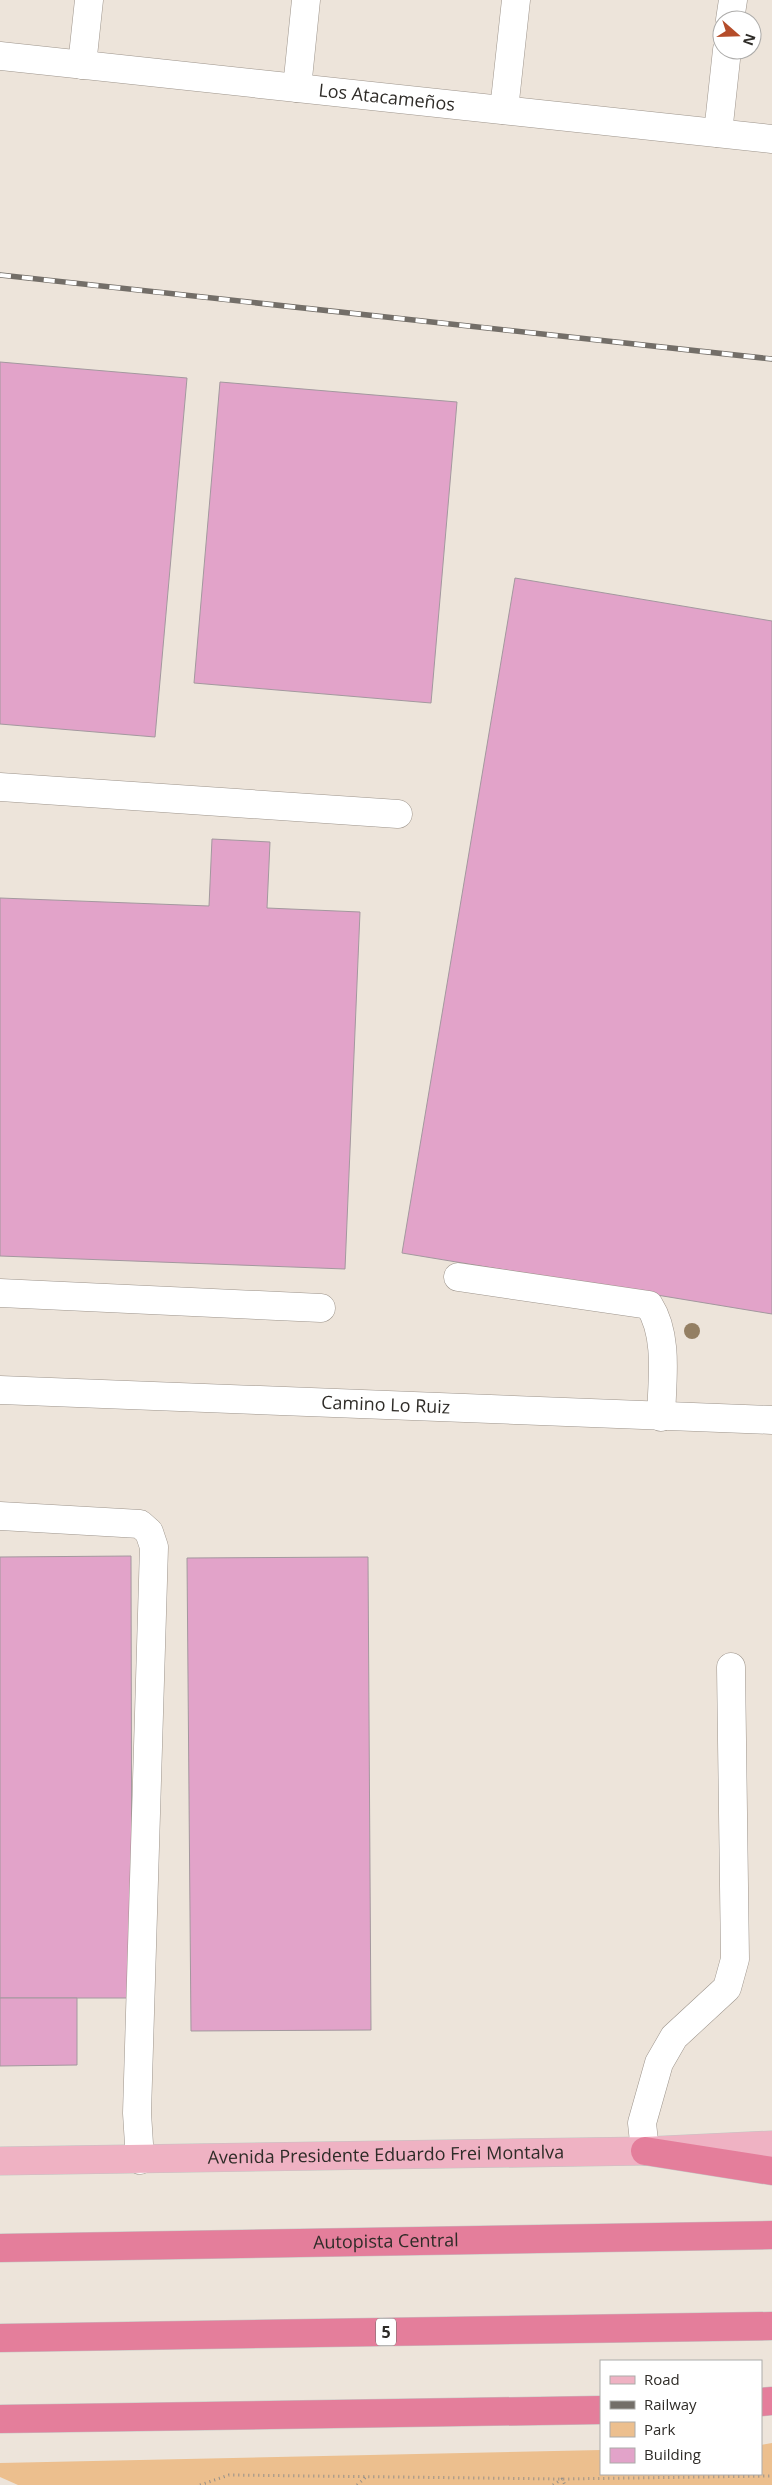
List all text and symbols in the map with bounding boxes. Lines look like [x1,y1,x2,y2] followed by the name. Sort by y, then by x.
[712,10,762,60] north arrow
[739,31,761,48] text: N
[317,77,456,116] street label: Los Atacameños
[321,1389,451,1418] street label: Camino Lo Ruiz
[207,2139,564,2169] street label: Avenida Presidente Eduardo Frei Montalva
[313,2227,459,2254] street label: Autopista Central
[376,2318,396,2346] road number: 5
[600,2360,762,2475] legend
[644,2369,680,2389] text: Road
[644,2394,697,2414] text: Railway
[644,2419,675,2439] text: Park
[644,2444,701,2464] text: Building

